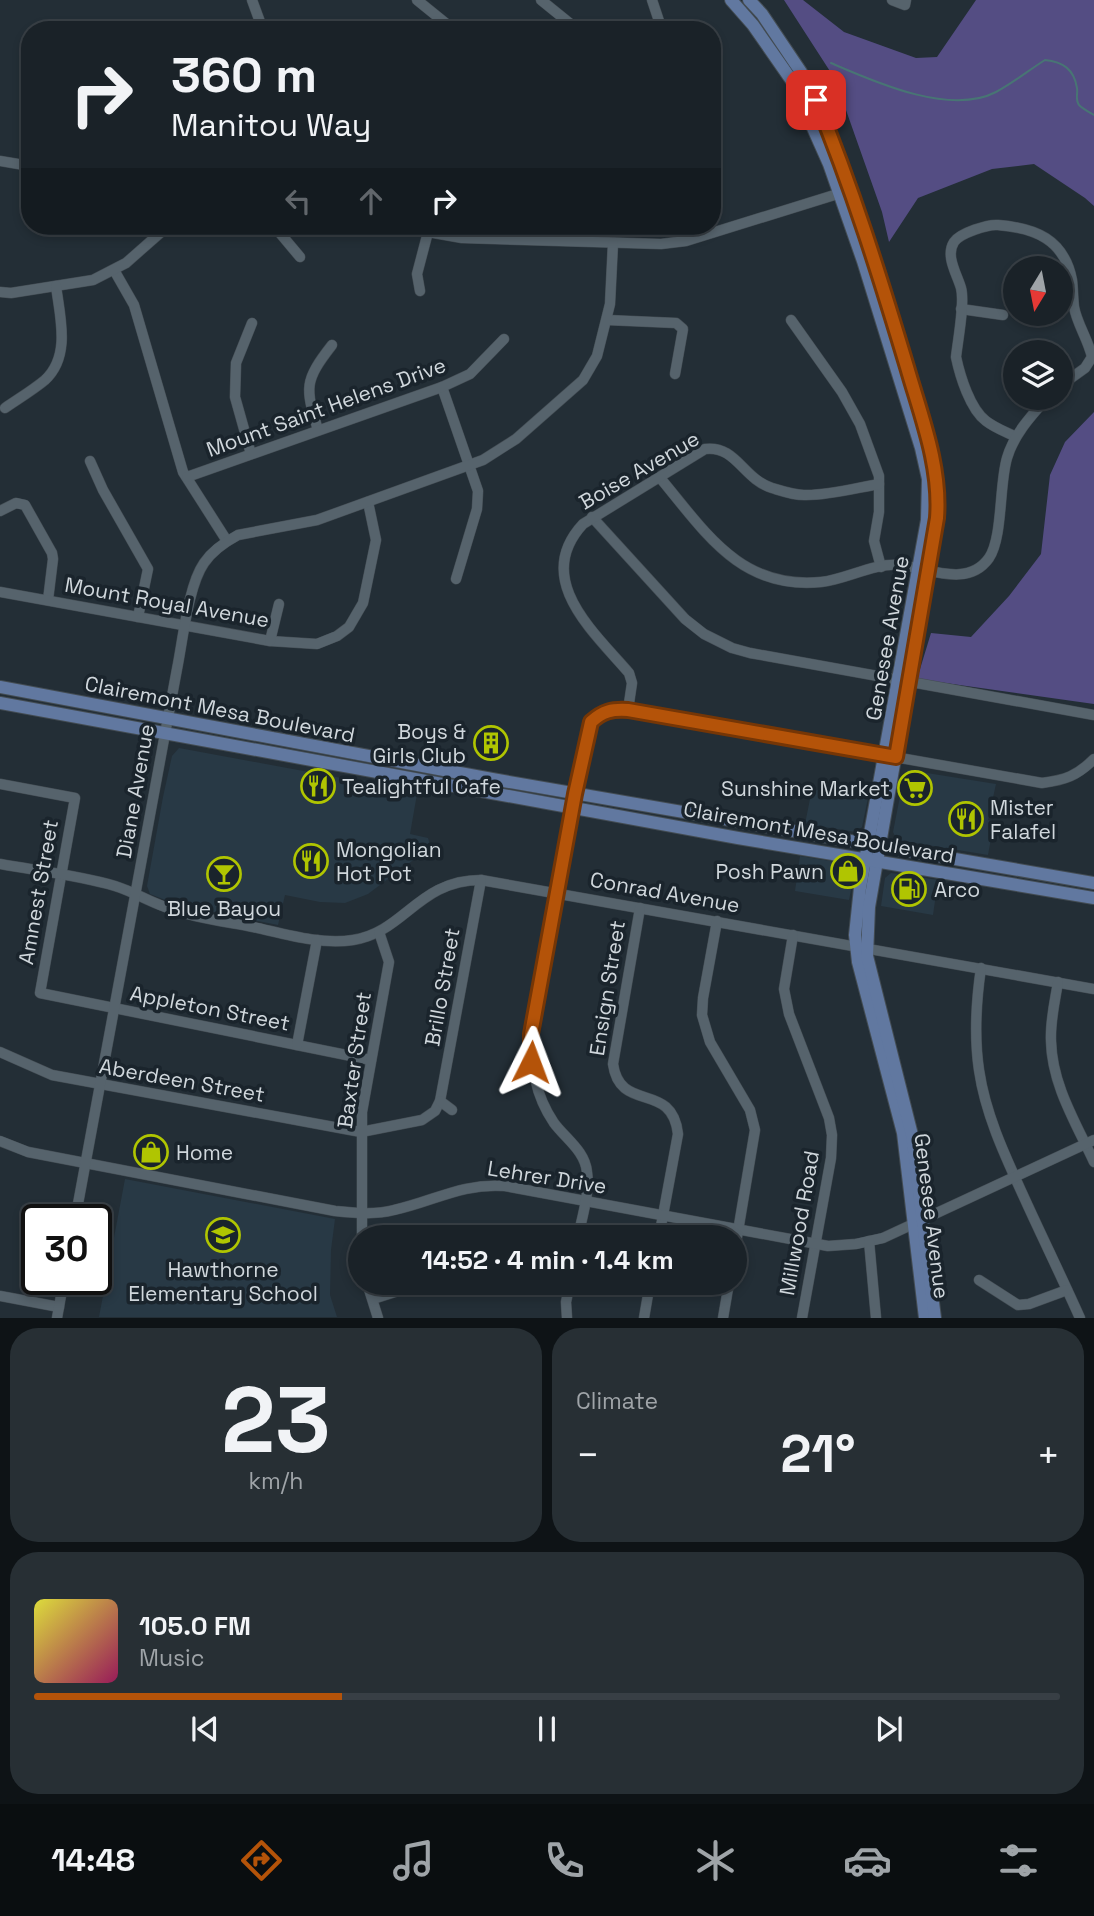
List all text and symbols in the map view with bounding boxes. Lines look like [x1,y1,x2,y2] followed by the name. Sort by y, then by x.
[171,44,317,106] text: 360 m
[56,49,147,140] icon: right
[786,70,846,130] pin
[797,81,835,119] icon: arrive
[171,105,371,145] text: Manitou Way
[279,182,317,220] icon: left
[352,182,390,220] icon: ahead
[425,182,463,220] icon: right
[1003,256,1073,326] north arrow
[1003,256,1073,410] map controls
[1003,340,1073,410] button: layers
[203,351,449,463] street label: Mount Saint Helens Drive
[574,425,704,515] street label: Boise Avenue
[859,554,915,722] street label: Genesee Avenue
[63,571,271,633] street label: Mount Royal Avenue
[83,670,357,748] street label: Clairemont Mesa Boulevard
[372,718,466,769] place label: Boys & Girls Club
[110,722,160,860] street label: Diane Avenue
[472,724,510,762] building icon: Boys & Girls Club
[299,767,337,805] restaurant icon: Tealightful Cafe
[896,769,934,807] supermarket icon: Sunshine Market
[342,773,501,800] place label: Tealightful Cafe
[721,775,890,802] place label: Sunshine Market
[990,794,1056,845] place label: Mister Falafel
[681,795,957,869] street label: Clairemont Mesa Boulevard
[947,800,985,838] restaurant icon: Mister Falafel
[12,817,64,967] street label: Amnest Street
[336,836,442,887] place label: Mongolian Hot Pot
[292,842,330,880] restaurant icon: Mongolian Hot Pot
[829,852,867,890] shop icon: Posh Pawn
[205,855,243,893] bar icon: Blue Bayou
[715,858,824,885] place label: Posh Pawn
[588,866,742,918] street label: Conrad Avenue
[890,870,928,908] fuel station icon: Arco
[934,876,980,903] place label: Arco
[167,895,281,922] place label: Blue Bayou
[583,918,631,1058] street label: Ensign Street
[418,926,466,1048] street label: Brillo Street
[128,979,292,1037] street label: Appleton Street
[331,990,377,1130] street label: Baxter Street
[494,1025,568,1099] position arrow
[97,1052,267,1108] street label: Aberdeen Street
[908,1132,956,1300] street label: Genesee Avenue
[132,1133,170,1171] shop icon: Home
[176,1139,233,1166] place label: Home
[773,1148,825,1298] street label: Millwood Road
[485,1154,609,1200] street label: Lehrer Drive
[21,1204,112,1295] speed limit sign: 30
[204,1216,242,1254] school or university icon: Hawthorne Elementary School
[421,1243,674,1277] text: 14:52 · 4 min · 1.4 km
[128,1256,318,1307] place label: Hawthorne Elementary School
[221,1362,331,1479] text: 23
[576,1386,658,1416] text: Climate
[781,1421,855,1487] text: 21°
[576,1431,600,1479] text: −
[1036,1431,1060,1479] text: +
[249,1466,303,1496] text: km/h
[139,1609,251,1643] text: 105.0 FM
[139,1643,204,1673] text: Music
[186,1710,224,1748] icon: previous
[528,1710,566,1748] icon: pause
[870,1710,908,1748] icon: next
[237,1836,286,1885] icon: directions
[389,1836,438,1885] icon: music
[540,1836,589,1885] icon: phone
[691,1836,740,1885] icon: climate
[843,1836,892,1885] icon: car
[994,1836,1043,1885] icon: filters
[51,1840,135,1880] text: 14:48

